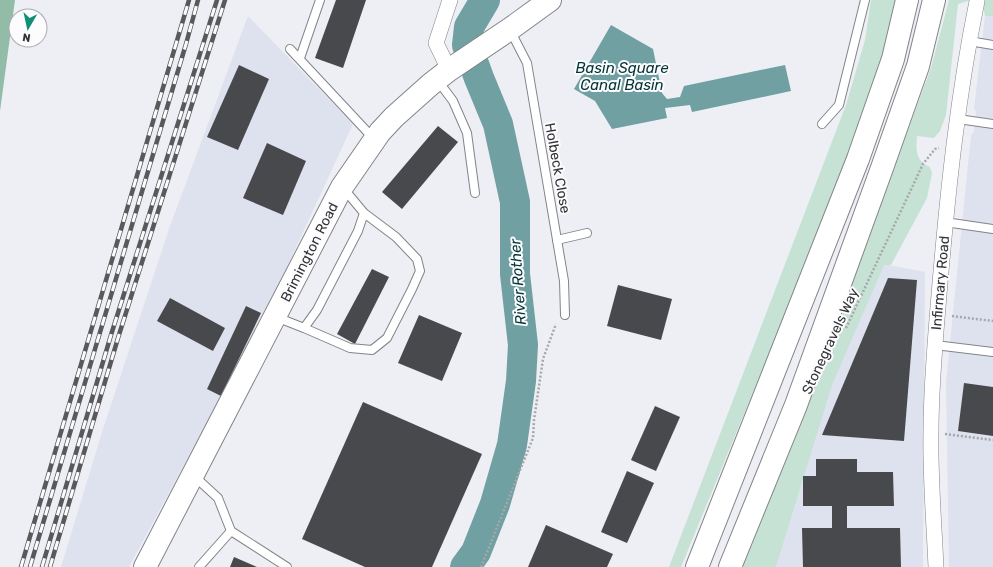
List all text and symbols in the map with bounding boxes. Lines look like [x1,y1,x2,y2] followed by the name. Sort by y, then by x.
[8,8,48,48] north arrow
[22,30,31,44] text: N
[575,59,669,94] water label: Basin Square Canal Basin
[541,122,574,215] street label: Holbeck Close
[277,200,342,305] street label: Brimington Road
[928,235,953,331] street label: Infirmary Road
[506,237,530,326] water label: River Rother
[798,285,863,397] street label: Stonegravels Way

